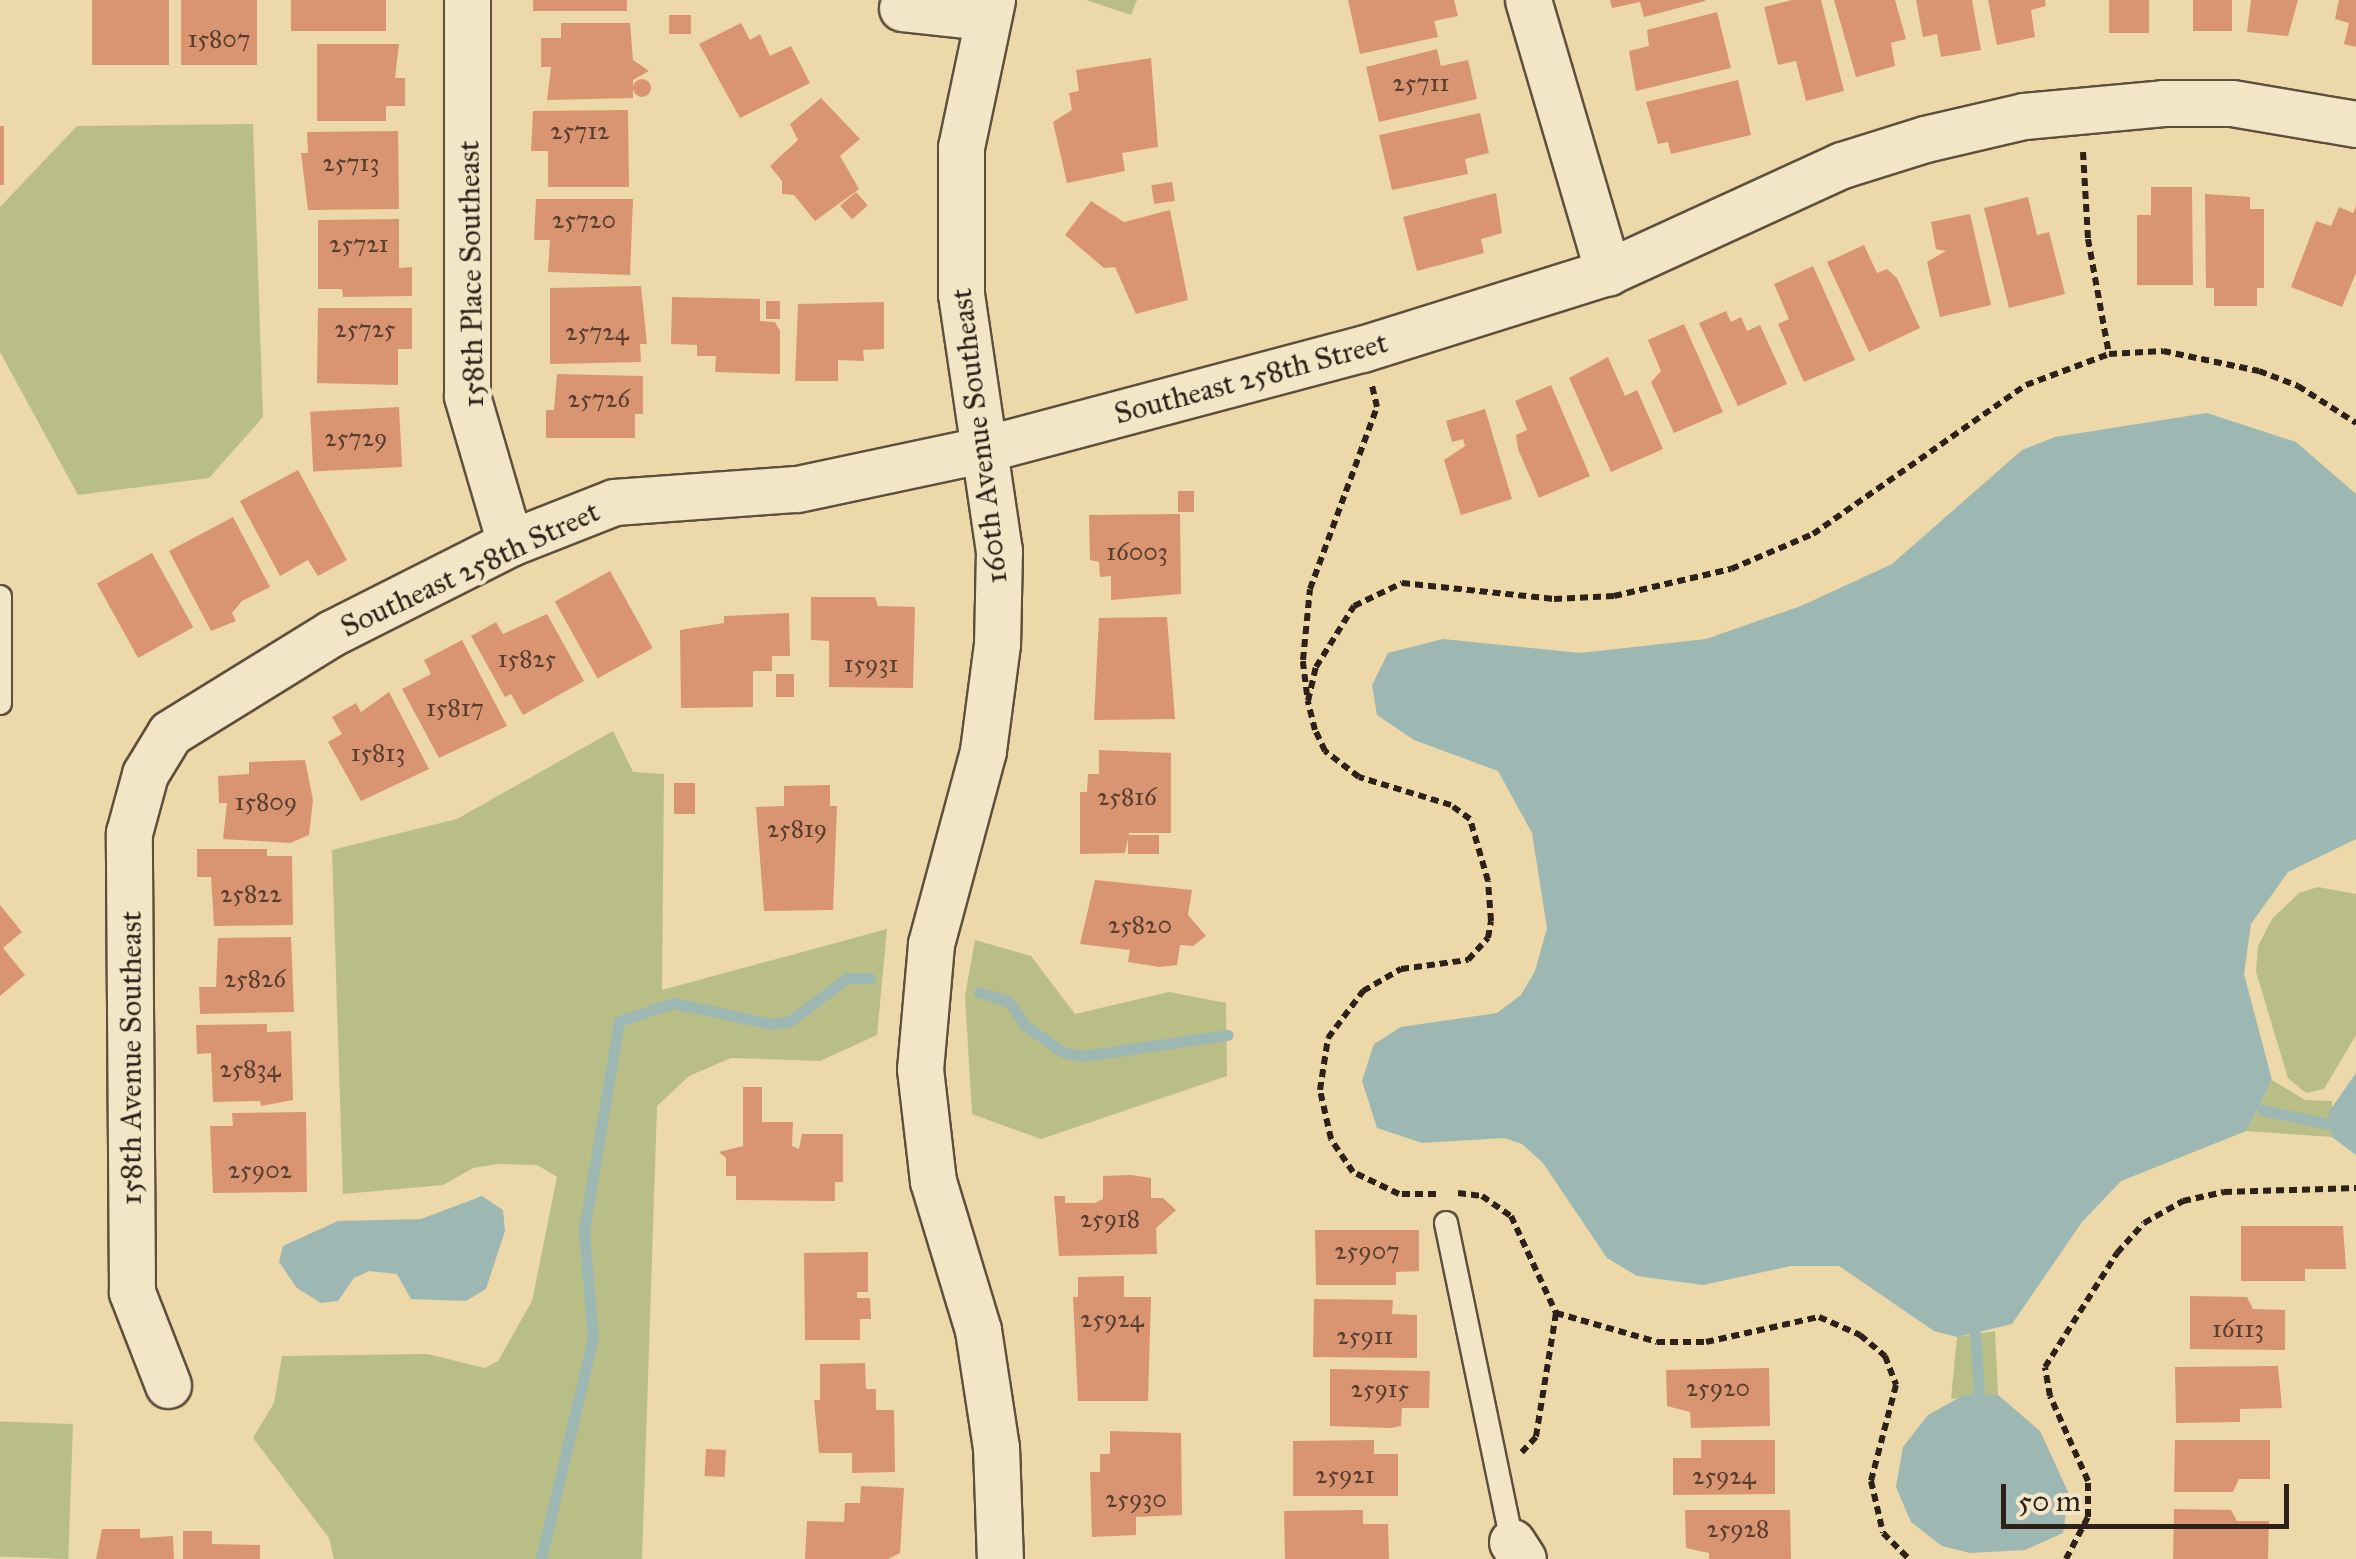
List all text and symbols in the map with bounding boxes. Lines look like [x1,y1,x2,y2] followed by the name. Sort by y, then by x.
[188,24,250,54] house number: 15807
[1393,68,1449,98] house number: 25711
[550,116,610,146] house number: 25712
[451,140,491,408] street label: 158th Place Southeast
[323,148,379,178] house number: 25713
[552,205,616,235] house number: 25720
[329,229,389,259] house number: 25721
[943,286,1015,586] street label: 160th Avenue Southeast
[335,314,395,344] house number: 25725
[565,317,629,347] house number: 25724
[1110,324,1392,432] street label: Southeast 258th Street
[568,384,630,414] house number: 25726
[325,423,387,453] house number: 25729
[335,493,605,645] street label: Southeast 258th Street
[1106,537,1168,567] house number: 16003
[498,644,556,674] house number: 15825
[844,649,898,679] house number: 15931
[426,693,484,723] house number: 15817
[351,738,405,768] house number: 15813
[1097,782,1157,812] house number: 25816
[235,787,297,817] house number: 15809
[767,814,827,844] house number: 25819
[220,879,282,909] house number: 25822
[1108,910,1172,940] house number: 25820
[113,911,149,1205] street label: 158th Avenue Southeast
[224,964,286,994] house number: 25826
[220,1054,280,1084] house number: 25834
[228,1155,292,1185] house number: 25902
[1080,1204,1140,1234] house number: 25918
[1334,1236,1400,1266] house number: 25907
[1080,1304,1144,1334] house number: 25924
[2212,1314,2264,1344] house number: 16113
[1337,1321,1393,1351] house number: 25911
[1686,1373,1750,1403] house number: 25920
[1351,1374,1409,1404] house number: 25915
[1315,1460,1375,1490] house number: 25921
[1692,1461,1756,1491] house number: 25924
[2006,1464,2294,1526] scale bar
[2018,1483,2081,1519] text: 50 m
[1105,1484,1167,1514] house number: 25930
[1707,1514,1769,1544] house number: 25928

